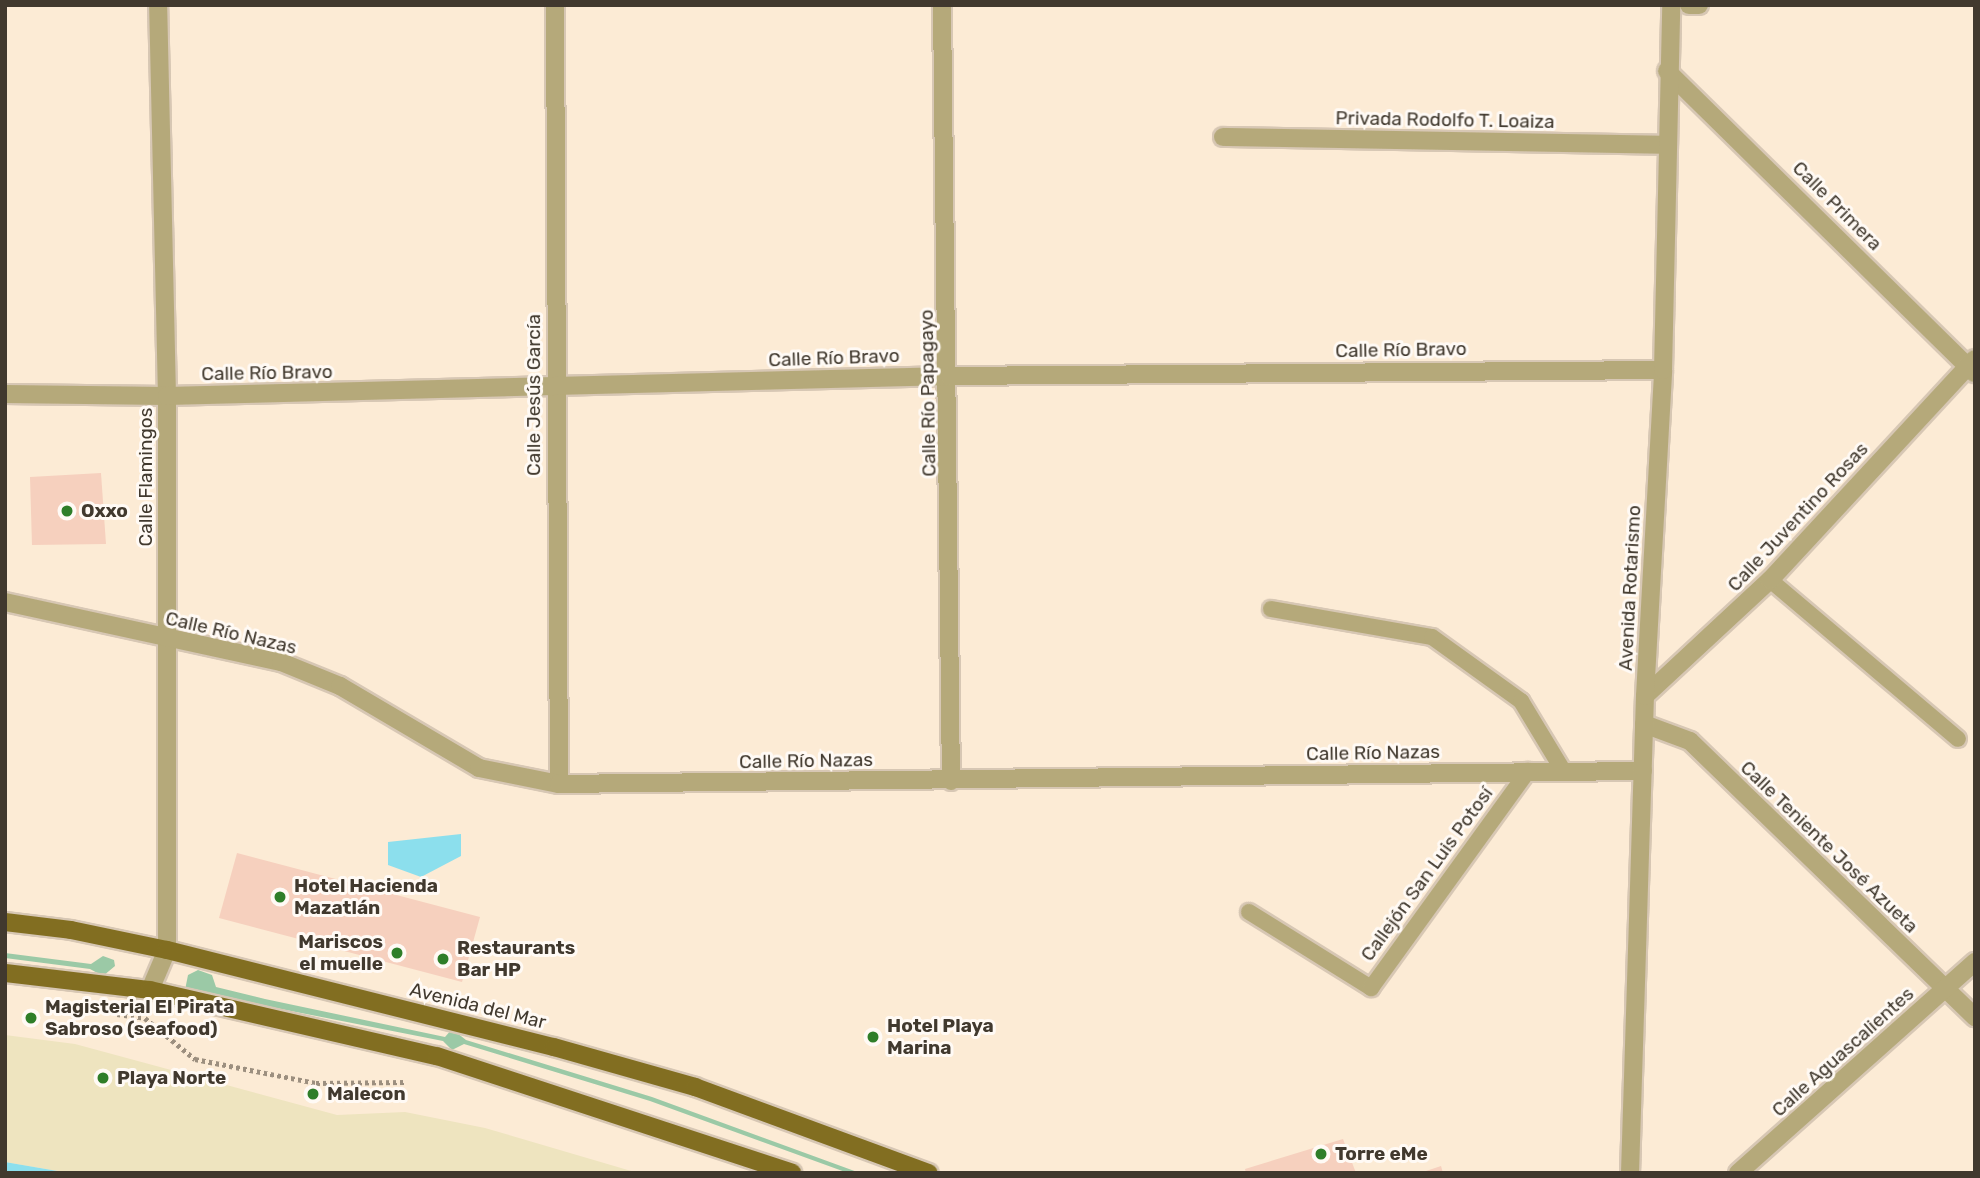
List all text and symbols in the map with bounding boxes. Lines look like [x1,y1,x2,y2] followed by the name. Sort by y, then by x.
[1335,107,1555,133] street label: Privada Rodolfo T. Loaiza
[1788,157,1886,255] street label: Calle Primera
[915,309,941,477] street label: Calle Río Papagayo
[523,314,545,476] street label: Calle Jesús García
[1335,337,1467,363] street label: Calle Río Bravo
[768,344,900,372] street label: Calle Río Bravo
[201,360,333,386] street label: Calle Río Bravo
[135,408,157,546] street label: Calle Flamingos
[1723,438,1873,596] street label: Calle Juventino Rosas
[81,500,128,522] place label: Oxxo
[59,503,75,519] marker: Oxxo
[1614,505,1646,671] street label: Avenida Rotarismo
[163,607,299,659] street label: Calle Río Nazas
[1306,740,1440,766] street label: Calle Río Nazas
[739,748,873,774] street label: Calle Río Nazas
[1735,756,1923,938] street label: Calle Teniente José Azueta
[1356,782,1498,966] street label: Callejón San Luis Potosí
[294,875,438,919] place label: Hotel Hacienda Mazatlán
[272,889,288,905] marker: Hotel Hacienda Mazatlán
[298,931,383,975] place label: Mariscos el muelle
[457,937,575,981] place label: Restaurants Bar HP
[389,945,405,961] marker: Mariscos el muelle
[435,951,451,967] marker: Restaurants Bar HP
[408,978,548,1034] street label: Avenida del Mar
[1767,982,1919,1122] street label: Calle Aguascalientes
[45,996,234,1040] place label: Magisterial El Pirata Sabroso (seafood)
[23,1010,39,1026] marker: Magisterial El Pirata Sabroso (seafood)
[887,1015,994,1059] place label: Hotel Playa Marina
[865,1029,881,1045] marker: Hotel Playa Marina
[117,1067,226,1089] place label: Playa Norte
[95,1070,111,1086] marker: Playa Norte
[327,1083,406,1105] place label: Malecon
[305,1086,321,1102] marker: Malecon
[1335,1143,1428,1165] place label: Torre eMe
[1313,1146,1329,1162] marker: Torre eMe

